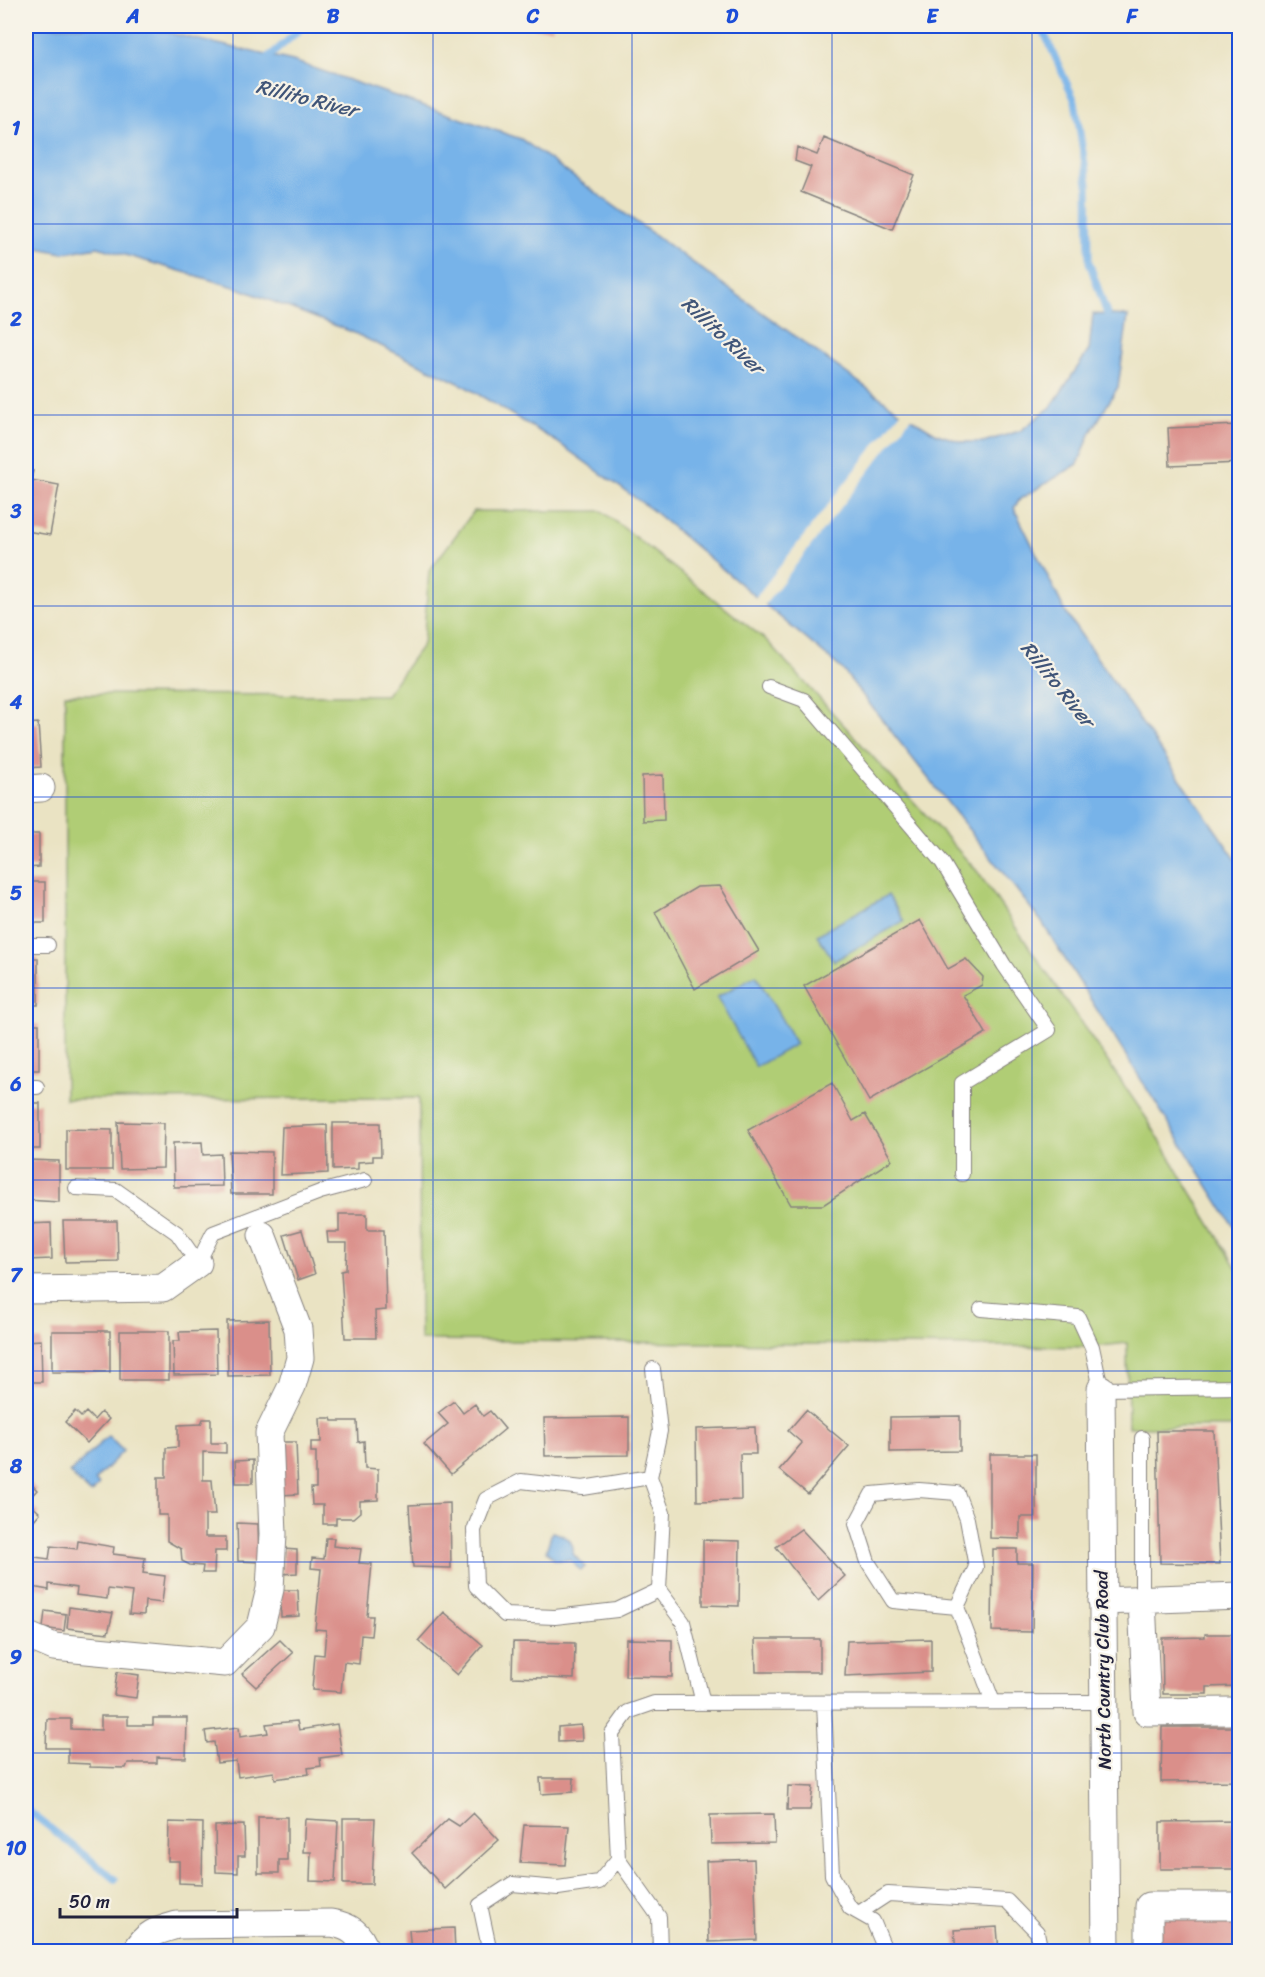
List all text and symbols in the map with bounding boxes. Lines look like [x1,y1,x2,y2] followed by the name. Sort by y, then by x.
[125,0,140,34] text: A
[327,0,340,34] text: B
[526,0,540,34] text: C
[726,0,739,34] text: D
[926,0,939,34] text: E
[1126,0,1139,34] text: F
[253,69,365,129] water label: Rillito River
[12,111,21,146] text: 1
[673,287,775,386] water label: Rillito River
[9,302,22,337] text: 2
[10,494,22,529] text: 3
[1012,633,1106,738] water label: Rillito River
[9,685,23,720] text: 4
[10,876,22,911] text: 5
[9,1067,22,1102] text: 6
[10,1258,23,1293] text: 7
[9,1449,23,1484] text: 8
[1085,1569,1121,1770] street label: North Country Club Road
[10,1640,22,1675] text: 9
[5,1831,27,1866] text: 10
[60,1881,237,1919] scale bar
[69,1886,110,1918] text: 50 m

